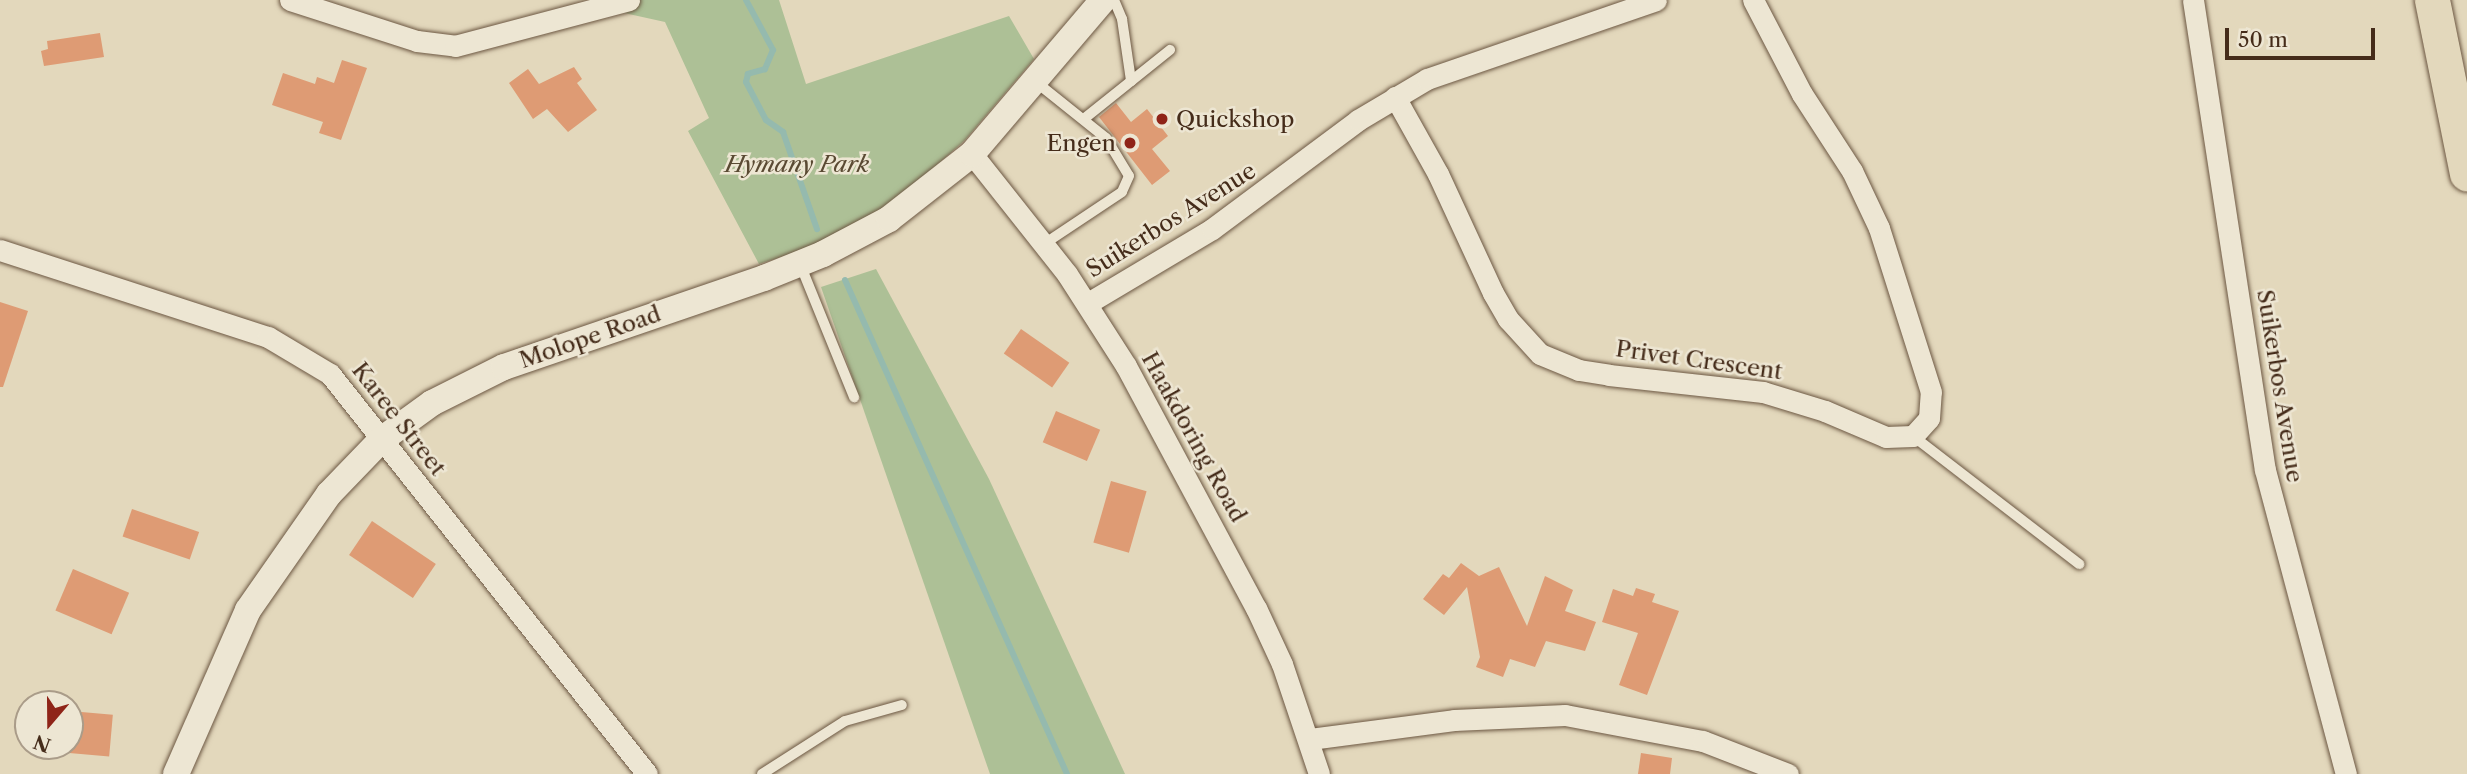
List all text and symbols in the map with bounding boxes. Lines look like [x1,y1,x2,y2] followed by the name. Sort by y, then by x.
[2229,14,2380,58] scale bar
[2238,27,2288,52] text: 50 m
[1176,105,1294,133] place label: Quickshop
[1154,111,1170,127] marker: Quickshop
[1046,129,1116,157] place label: Engen
[1122,135,1138,151] marker: Engen
[725,150,869,178] park label: Hymany Park
[1081,156,1261,284] street label: Suikerbos Avenue
[2251,287,2309,485] street label: Suikerbos Avenue
[516,300,664,374] street label: Molope Road
[1614,335,1784,385] street label: Privet Crescent
[1136,347,1252,527] street label: Haakdoring Road
[346,357,452,481] street label: Karee Street
[14,690,84,760] north arrow
[31,730,54,757] text: N

